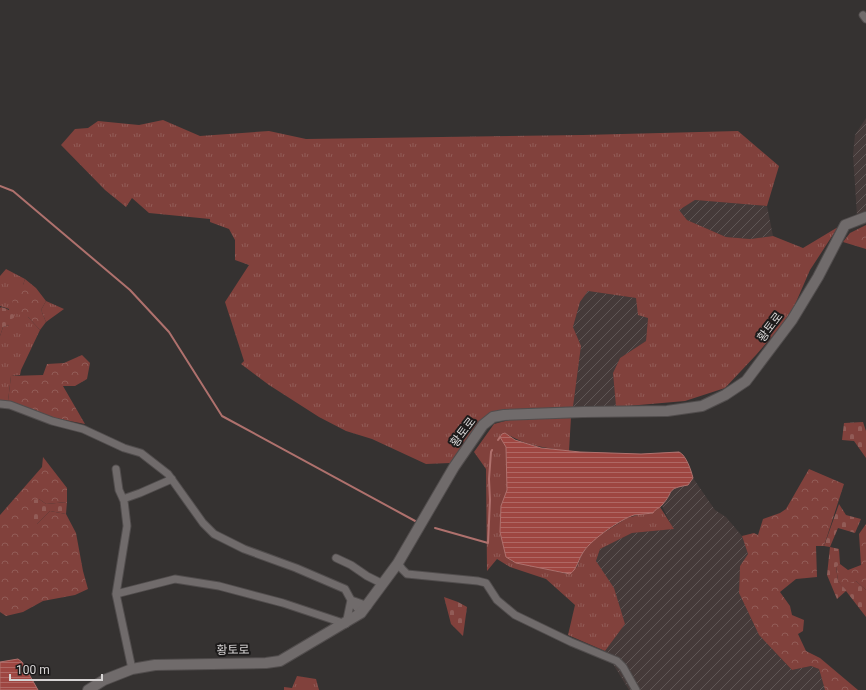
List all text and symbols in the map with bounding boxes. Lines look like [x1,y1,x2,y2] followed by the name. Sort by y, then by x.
[754,310,786,344] street label: 황토로
[447,415,479,449] street label: 황토로
[216,643,250,657] street label: 황토로
[10,656,102,682] scale bar
[16,663,50,677] text: 100 m

